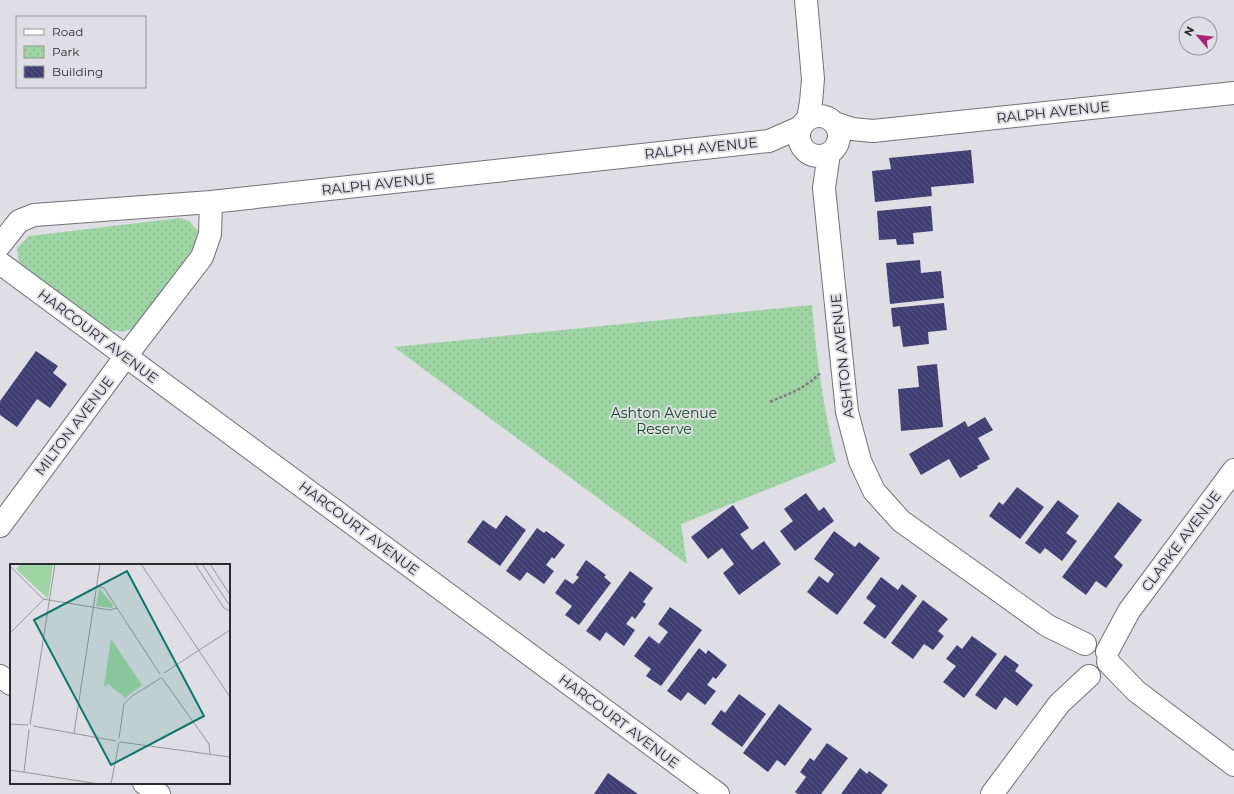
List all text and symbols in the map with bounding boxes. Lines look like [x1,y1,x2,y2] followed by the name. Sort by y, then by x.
[16,16,146,88] legend
[1178,16,1218,56] north arrow
[52,24,83,39] text: Road
[1181,24,1197,39] text: N
[52,44,80,59] text: Park
[52,64,103,79] text: Building
[996,97,1110,127] street label: RALPH AVENUE
[644,133,758,163] street label: RALPH AVENUE
[321,169,435,199] street label: RALPH AVENUE
[34,285,162,387] street label: HARCOURT AVENUE
[827,293,857,419] street label: ASHTON AVENUE
[31,373,117,479] street label: MILTON AVENUE
[611,404,717,438] park label: Ashton Avenue Reserve
[295,477,423,579] street label: HARCOURT AVENUE
[1137,487,1225,595] street label: CLARKE AVENUE
[10,564,230,784] inset map
[555,670,683,772] street label: HARCOURT AVENUE

